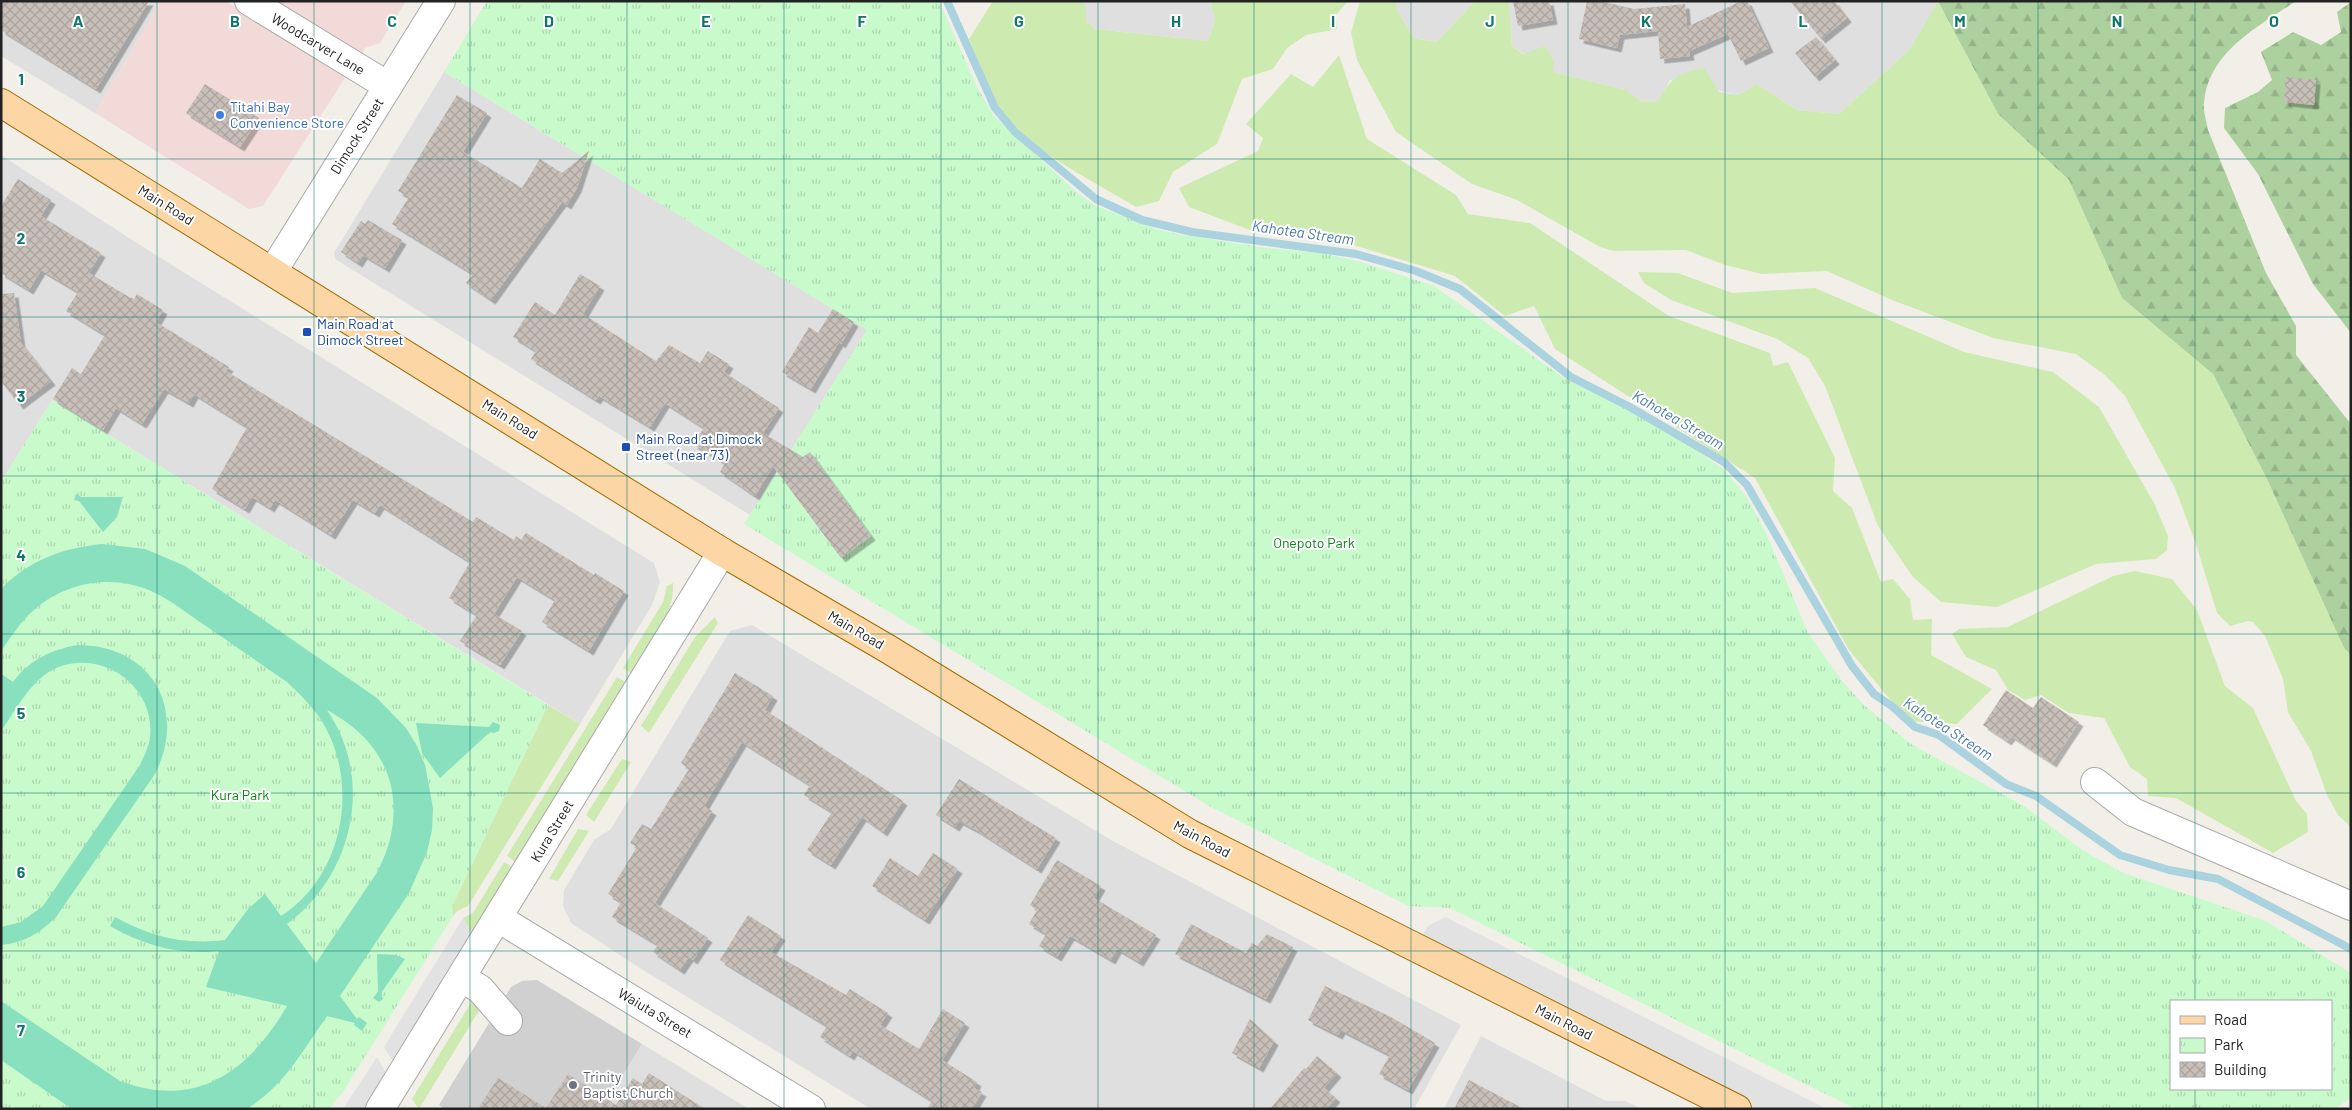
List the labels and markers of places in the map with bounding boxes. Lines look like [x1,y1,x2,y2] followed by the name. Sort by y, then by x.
[230,98,344,131] place label: Titahi Bay Convenience Store
[214,109,226,121] marker: Titahi Bay Convenience Store
[317,315,404,348] place label: Main Road at Dimock Street
[301,326,313,338] marker: Main Road at Dimock Street
[636,430,761,463] place label: Main Road at Dimock Street (near 73)
[620,441,632,453] marker: Main Road at Dimock Street (near 73)
[583,1068,673,1101] place label: Trinity Baptist Church
[567,1079,579,1091] marker: Trinity Baptist Church

